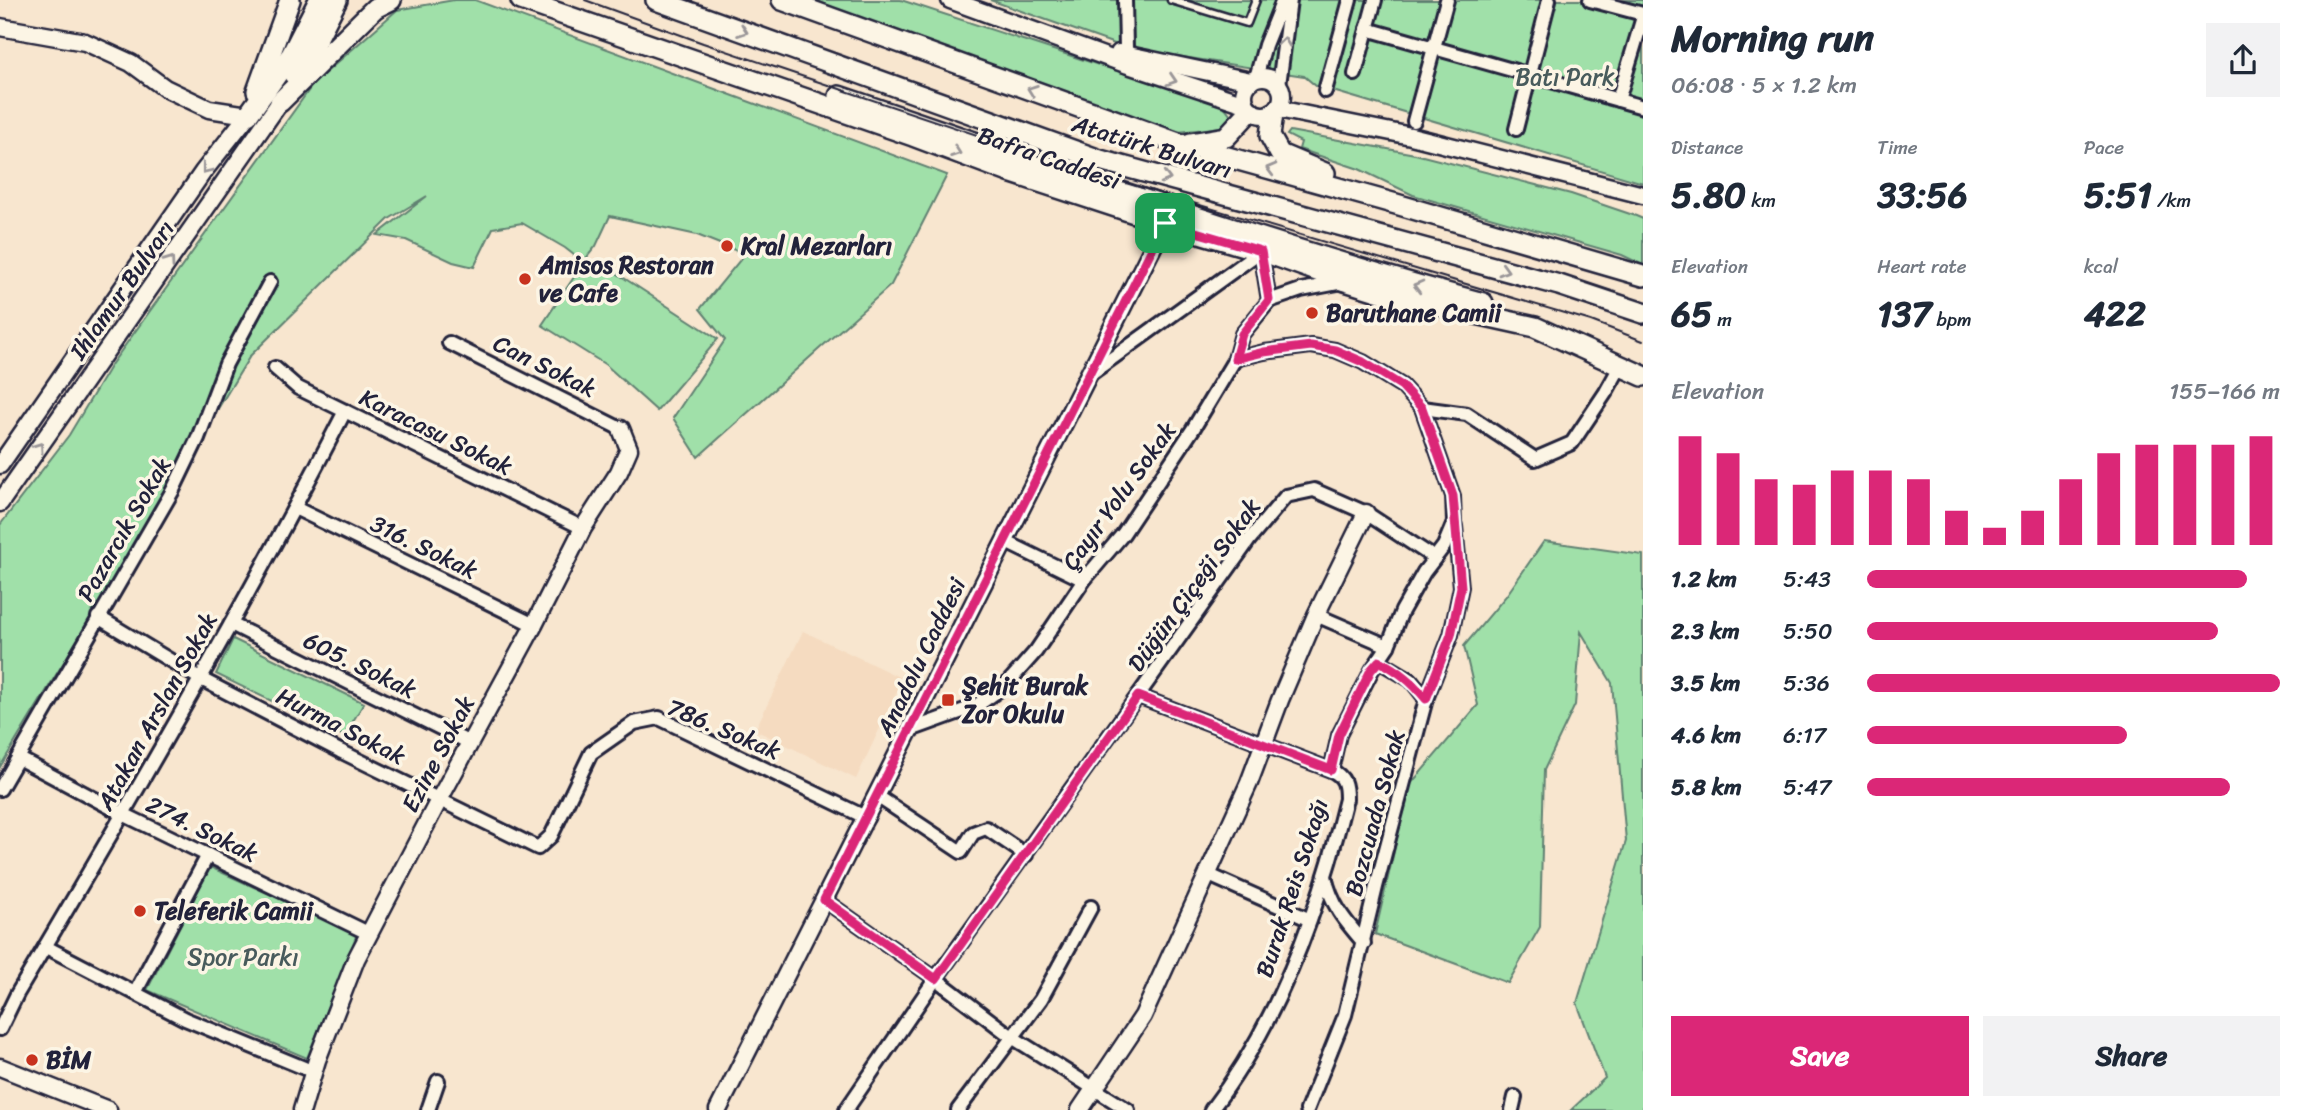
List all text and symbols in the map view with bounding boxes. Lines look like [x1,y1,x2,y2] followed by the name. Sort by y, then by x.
[1671,5,1874,72] text: Morning run
[736,23,748,37] one-way arrow
[2206,23,2280,97] button: share
[1276,37,1291,48] one-way arrow
[1515,56,1615,98] park label: Batı Park
[1671,65,1857,106] text: 06:08 · 5 × 1.2 km
[1166,72,1178,86] one-way arrow
[1027,85,1039,99] one-way arrow
[1066,103,1237,191] street label: Atatürk Bulvarı
[972,114,1127,202] street label: Bafra Caddesi
[1671,131,1743,164] text: Distance
[1877,131,1918,164] text: Time
[2084,131,2124,164] text: Pace
[949,144,961,158] one-way arrow
[202,161,215,173] one-way arrow
[1266,163,1278,177] one-way arrow
[1671,164,1746,226] text: 5.80
[1877,164,1968,226] text: 33:56
[2084,164,2152,226] text: 5:51
[1160,170,1172,184] one-way arrow
[1746,184,1776,217] text: km
[2152,184,2191,217] text: /km
[1135,193,1195,253] pin
[1146,204,1184,242] icon: arrive
[58,211,186,370] street label: Ihlamur Bulvarı
[740,225,892,267] place label: Kral Mezarları
[719,238,735,254] marker: Kral Mezarları
[538,244,714,314] place label: Amisos Restoran ve Cafe
[1671,250,1748,283] text: Elevation
[1877,250,1967,283] text: Heart rate
[2084,250,2118,283] text: kcal
[162,256,174,269] one-way arrow
[1498,262,1510,276] one-way arrow
[517,271,533,287] marker: Amisos Restoran ve Cafe
[1413,280,1425,294] one-way arrow
[1671,283,1712,345] text: 65
[1877,283,1932,345] text: 137
[2084,283,2146,345] text: 422
[1326,292,1503,334] place label: Baruthane Camii
[1712,303,1732,336] text: m
[1932,303,1972,336] text: bpm
[1304,305,1320,321] marker: Baruthane Camii
[486,323,604,409] street label: Can Sokak
[1671,371,1764,412] text: Elevation
[2169,371,2280,412] text: 155–166 m
[352,377,520,487] street label: Karacasu Sokak
[1050,412,1188,579] street label: Çayır Yolu Sokak
[31,442,43,455] one-way arrow
[65,448,183,610] street label: Pazarcık Sokak
[1116,489,1272,681] street label: Düğün Çiçeği Sokak
[363,503,485,591] street label: 316. Sokak
[1671,559,1737,600] text: 1.2 km
[1783,559,1831,600] text: 5:43
[864,570,978,745] street label: Anadolu Caddesi
[84,604,229,819] street label: Atakan Arslan Sokak
[1671,611,1740,652] text: 2.3 km
[1783,611,1833,652] text: 5:50
[296,619,424,711] street label: 605. Sokak
[1671,663,1740,704] text: 3.5 km
[1783,663,1830,704] text: 5:36
[961,665,1089,735] place label: Şehit Burak Zor Okulu
[269,675,414,777] street label: Hurma Sokak
[661,686,788,772] street label: 786. Sokak
[390,688,487,820] street label: Ezine Sokak
[940,692,956,708] marker: Şehit Burak Zor Okulu
[1671,715,1741,756] text: 4.6 km
[1783,715,1826,756] text: 6:17
[1333,725,1418,901] street label: Bozcuada Sokak
[1671,767,1742,808] text: 5.8 km
[1783,767,1832,808] text: 5:47
[138,784,266,874] street label: 274. Sokak
[1243,793,1341,983] street label: Burak Reis Sokağı
[154,890,314,932] place label: Teleferik Camii
[132,903,148,919] marker: Teleferik Camii
[187,936,299,978] park label: Spor Parkı
[1671,1016,1969,1096] button: Save
[1983,1016,2280,1096] button: Share
[46,1039,92,1081] place label: BİM
[24,1052,40,1068] marker: BİM

